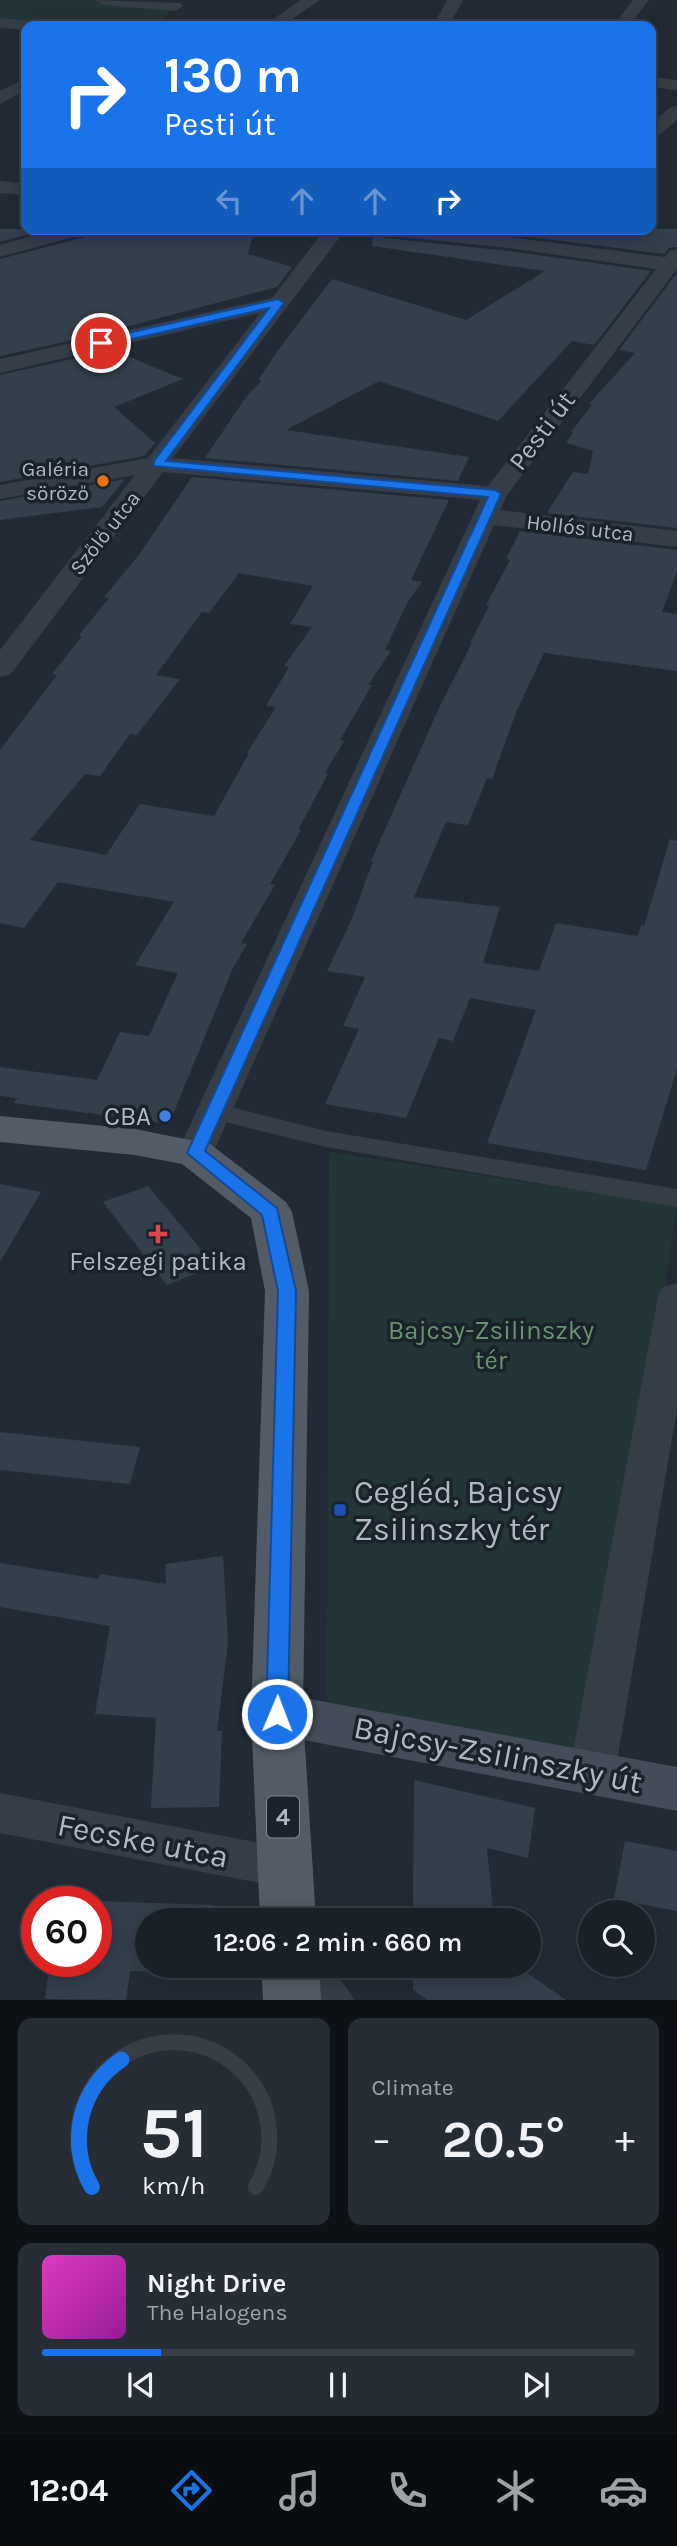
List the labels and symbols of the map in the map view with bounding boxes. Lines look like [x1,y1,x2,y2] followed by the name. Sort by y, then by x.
[71,313,131,373] pin
[502,385,582,477] street label: Pesti út
[22,457,89,505] place label: Galéria söröző
[95,473,111,489] marker: Galéria söröző
[65,486,145,580] street label: Szőlő utca
[525,510,635,546] street label: Hollós utca
[104,1101,151,1132] place label: CBA
[157,1108,173,1124] marker: CBA
[150,1226,166,1242] marker: Felszegi patika
[69,1246,247,1277] place label: Felszegi patika
[388,1315,594,1376] park label: Bajcsy-Zsilinszky tér
[354,1474,562,1548] place label: Cegléd, Bajcsy Zsilinszky tér
[332,1502,348,1518] marker: Cegléd, Bajcsy Zsilinszky tér
[240,1677,314,1751] position arrow
[351,1709,645,1801] street label: Bajcsy-Zsilinszky út
[267,1796,299,1838] road number: 4
[54,1806,232,1876] street label: Fecske utca
[21,1886,112,1977] speed limit sign: 60

